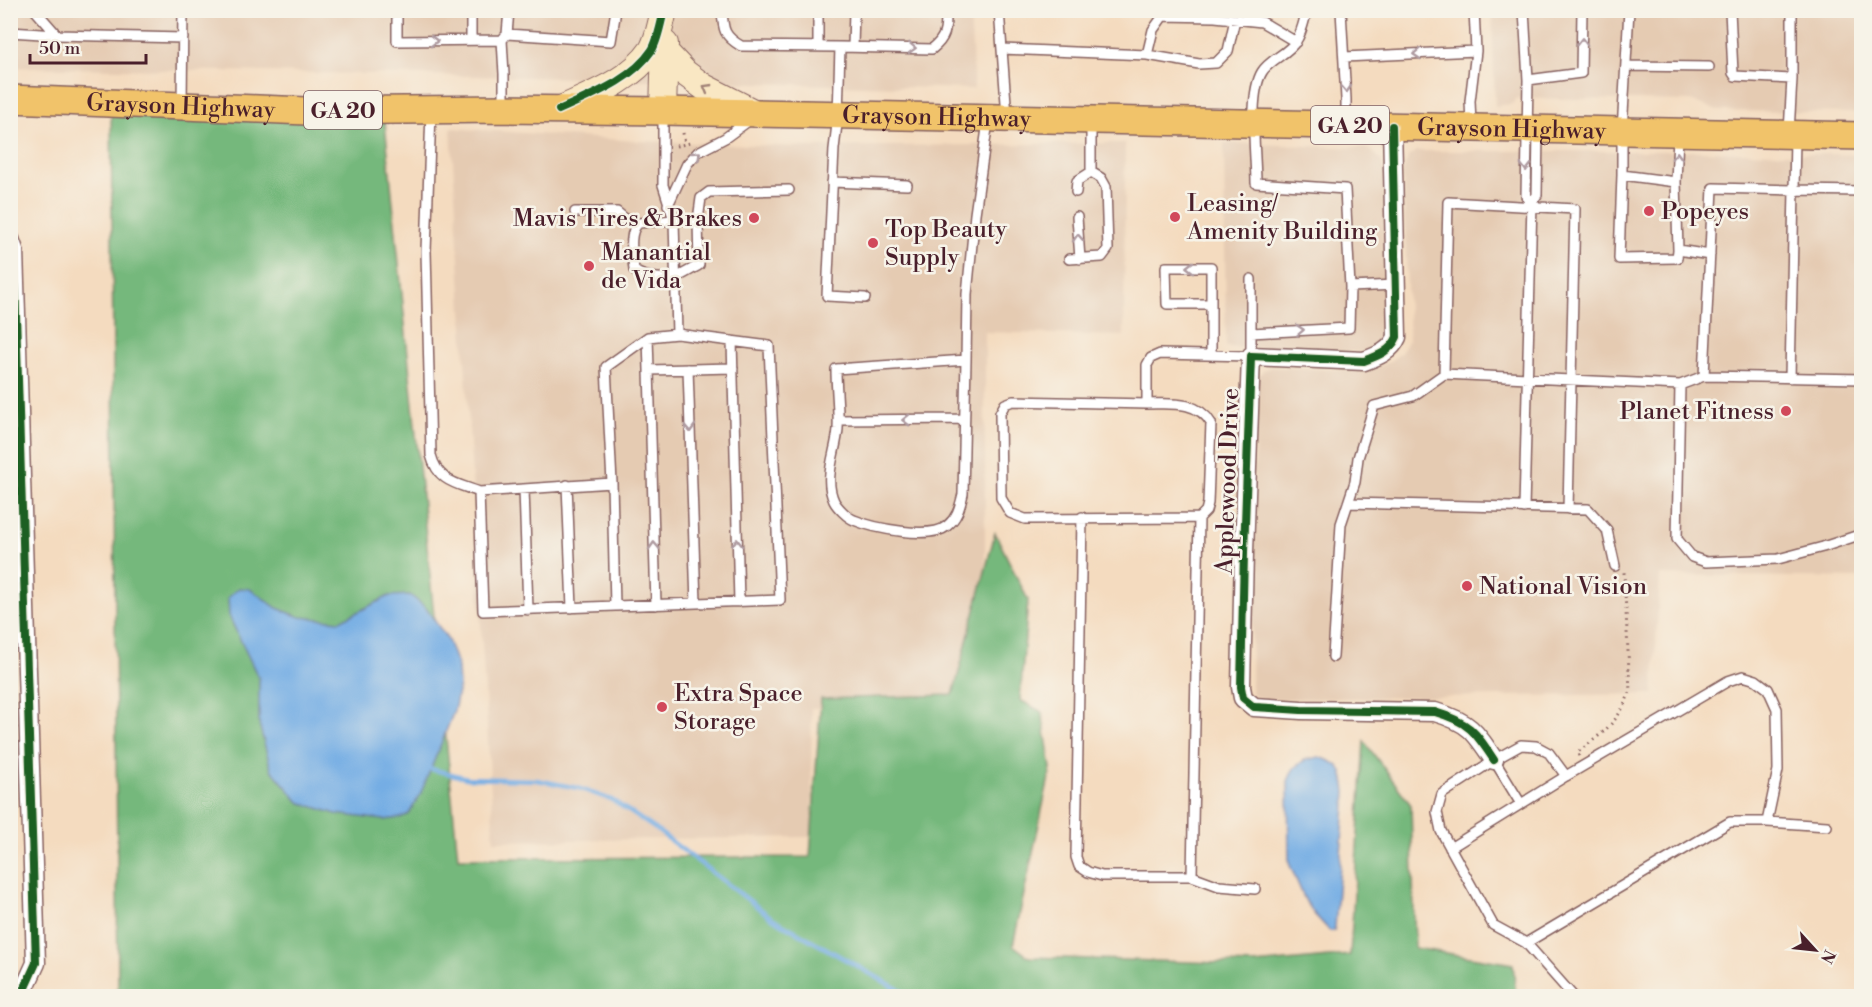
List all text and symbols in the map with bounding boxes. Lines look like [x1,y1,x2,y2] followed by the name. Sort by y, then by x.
[30,27,146,65] scale bar
[430,35,439,47] one-way arrow
[39,37,81,60] text: 50 m
[1576,38,1588,47] one-way arrow
[907,42,916,55] one-way arrow
[1413,48,1422,61] one-way arrow
[703,84,713,95] one-way arrow
[1339,84,1352,93] one-way arrow
[86,88,276,126] street label: Grayson Highway
[304,91,382,129] road number: GA 20
[842,101,1032,135] street label: Grayson Highway
[1311,106,1389,144] road number: GA 20
[1417,113,1607,147] street label: Grayson Highway
[690,151,701,162] one-way arrow
[1671,152,1684,161] one-way arrow
[1520,162,1532,171] one-way arrow
[1186,189,1378,247] place label: Leasing/ Amenity Building
[1661,197,1749,227] place label: Popeyes
[513,204,742,234] place label: Mavis Tires & Brakes
[1642,204,1656,218] marker: Popeyes
[1168,210,1182,224] marker: Leasing/ Amenity Building
[747,211,761,225] marker: Mavis Tires & Brakes
[885,215,1007,273] place label: Top Beauty Supply
[1072,233,1085,242] one-way arrow
[866,236,880,250] marker: Top Beauty Supply
[601,238,711,296] place label: Manantial de Vida
[582,259,596,273] marker: Manantial de Vida
[1185,261,1194,273] one-way arrow
[1296,324,1305,337] one-way arrow
[1210,387,1246,576] street label: Applewood Drive
[1619,397,1774,427] place label: Planet Fitness
[1779,404,1793,418] marker: Planet Fitness
[901,413,910,426] one-way arrow
[683,423,696,432] one-way arrow
[731,539,744,548] one-way arrow
[648,542,660,551] one-way arrow
[1479,572,1647,602] place label: National Vision
[1460,579,1474,593] marker: National Vision
[674,679,803,737] place label: Extra Space Storage
[655,700,669,714] marker: Extra Space Storage
[1785,920,1845,980] north arrow
[1816,946,1839,967] text: N

